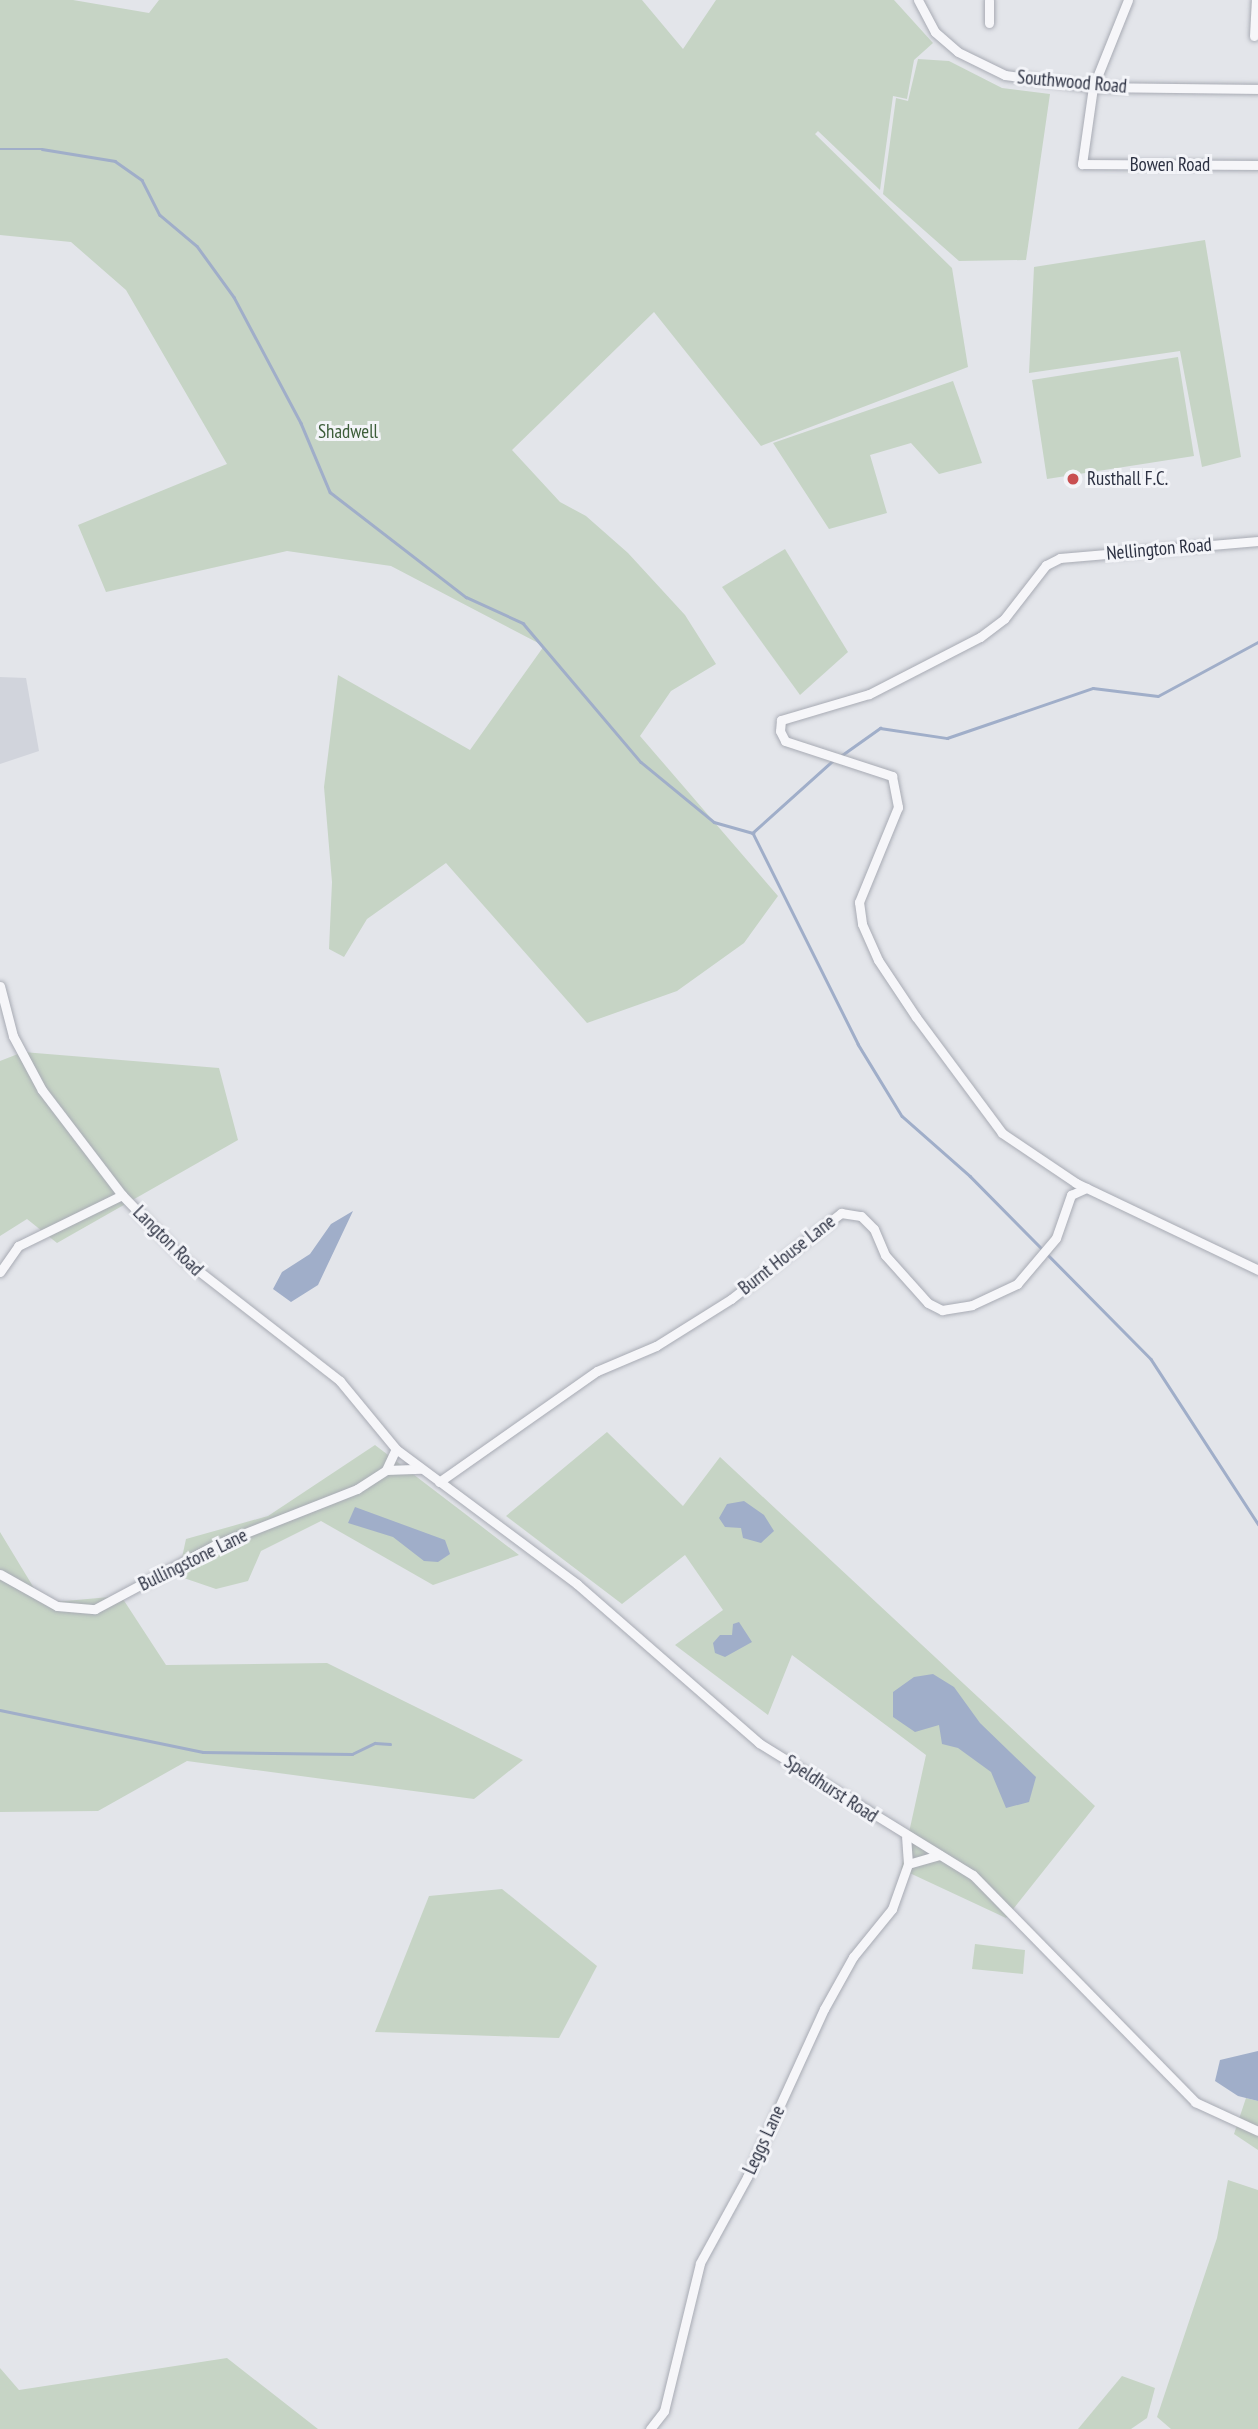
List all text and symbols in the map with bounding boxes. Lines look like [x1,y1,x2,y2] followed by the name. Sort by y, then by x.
[1016,66,1128,98] street label: Southwood Road
[1130,154,1210,176] street label: Bowen Road
[318,421,378,443] park label: Shadwell
[1087,468,1168,490] place label: Rusthall F.C.
[1065,471,1081,487] marker: Rusthall F.C.
[1105,533,1213,565] street label: Nellington Road
[128,1201,208,1281] street label: Langton Road
[734,1210,840,1300] street label: Burnt House Lane
[135,1524,251,1596] street label: Bullingstone Lane
[780,1750,882,1828] street label: Speldhurst Road
[738,2102,790,2178] street label: Leggs Lane

